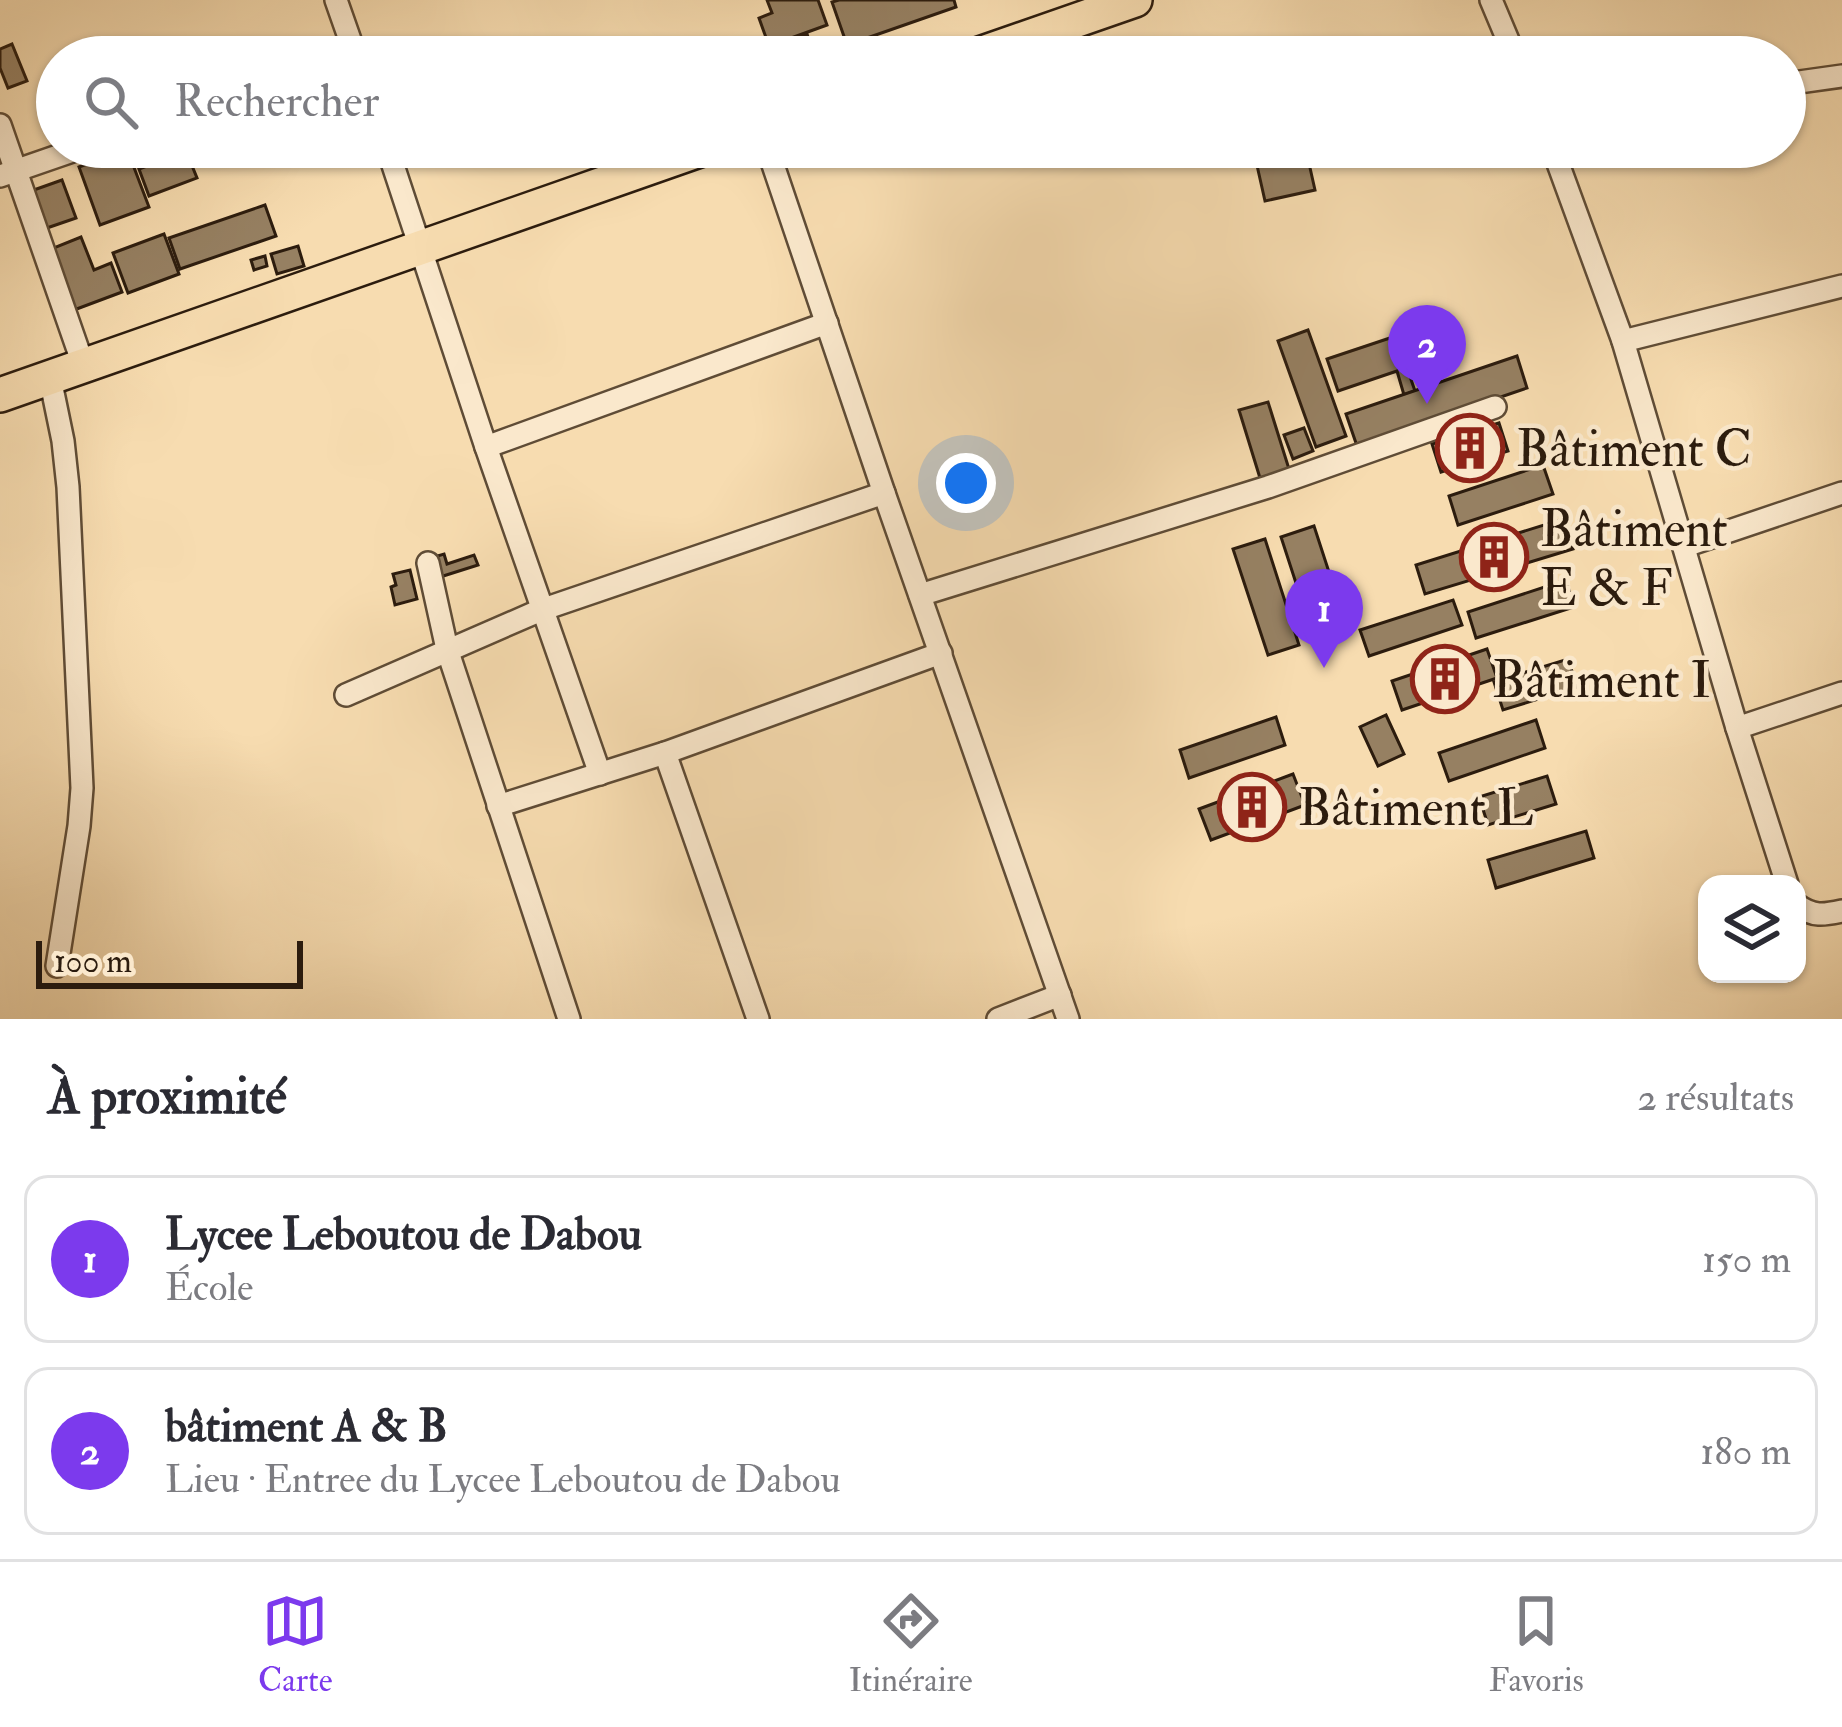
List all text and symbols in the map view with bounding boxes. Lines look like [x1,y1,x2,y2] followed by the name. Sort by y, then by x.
[36,36,1806,168] search box
[78,69,144,135] icon: search
[174,74,379,130] text: Rechercher
[1388,305,1466,404] pin: 2
[1435,413,1505,483] building icon: Bâtiment C
[1516,418,1752,482] place label: Bâtiment C
[936,453,996,513] your location
[1540,498,1728,621] place label: Bâtiment E & F
[1459,522,1529,592] building icon: Bâtiment E & F
[1285,569,1363,668] pin: 1
[1410,644,1480,714] building icon: Bâtiment I
[1492,649,1711,713] place label: Bâtiment I
[1217,772,1287,842] building icon: Bâtiment L
[1298,777,1533,841] place label: Bâtiment L
[1698,875,1806,983] map controls
[1698,875,1806,983] button: layers
[36,935,303,988] scale bar
[54,941,132,982] text: 100 m
[48,1065,287,1129] text: À proximité
[1637,1073,1794,1122] text: 2 résultats
[165,1207,642,1263] text: Lycee Leboutou de Dabou
[83,1235,97,1284] text: 1
[1702,1235,1791,1284] text: 150 m
[165,1263,253,1312] text: École
[165,1399,447,1455] text: bâtiment A & B
[80,1427,100,1476] text: 2
[1700,1427,1791,1476] text: 180 m
[165,1455,841,1504] text: Lieu · Entree du Lycee Leboutou de Dabou
[258,1588,333,1701] tab: Carte
[849,1588,973,1701] tab: Itinéraire
[1489,1588,1584,1701] tab: Favoris

